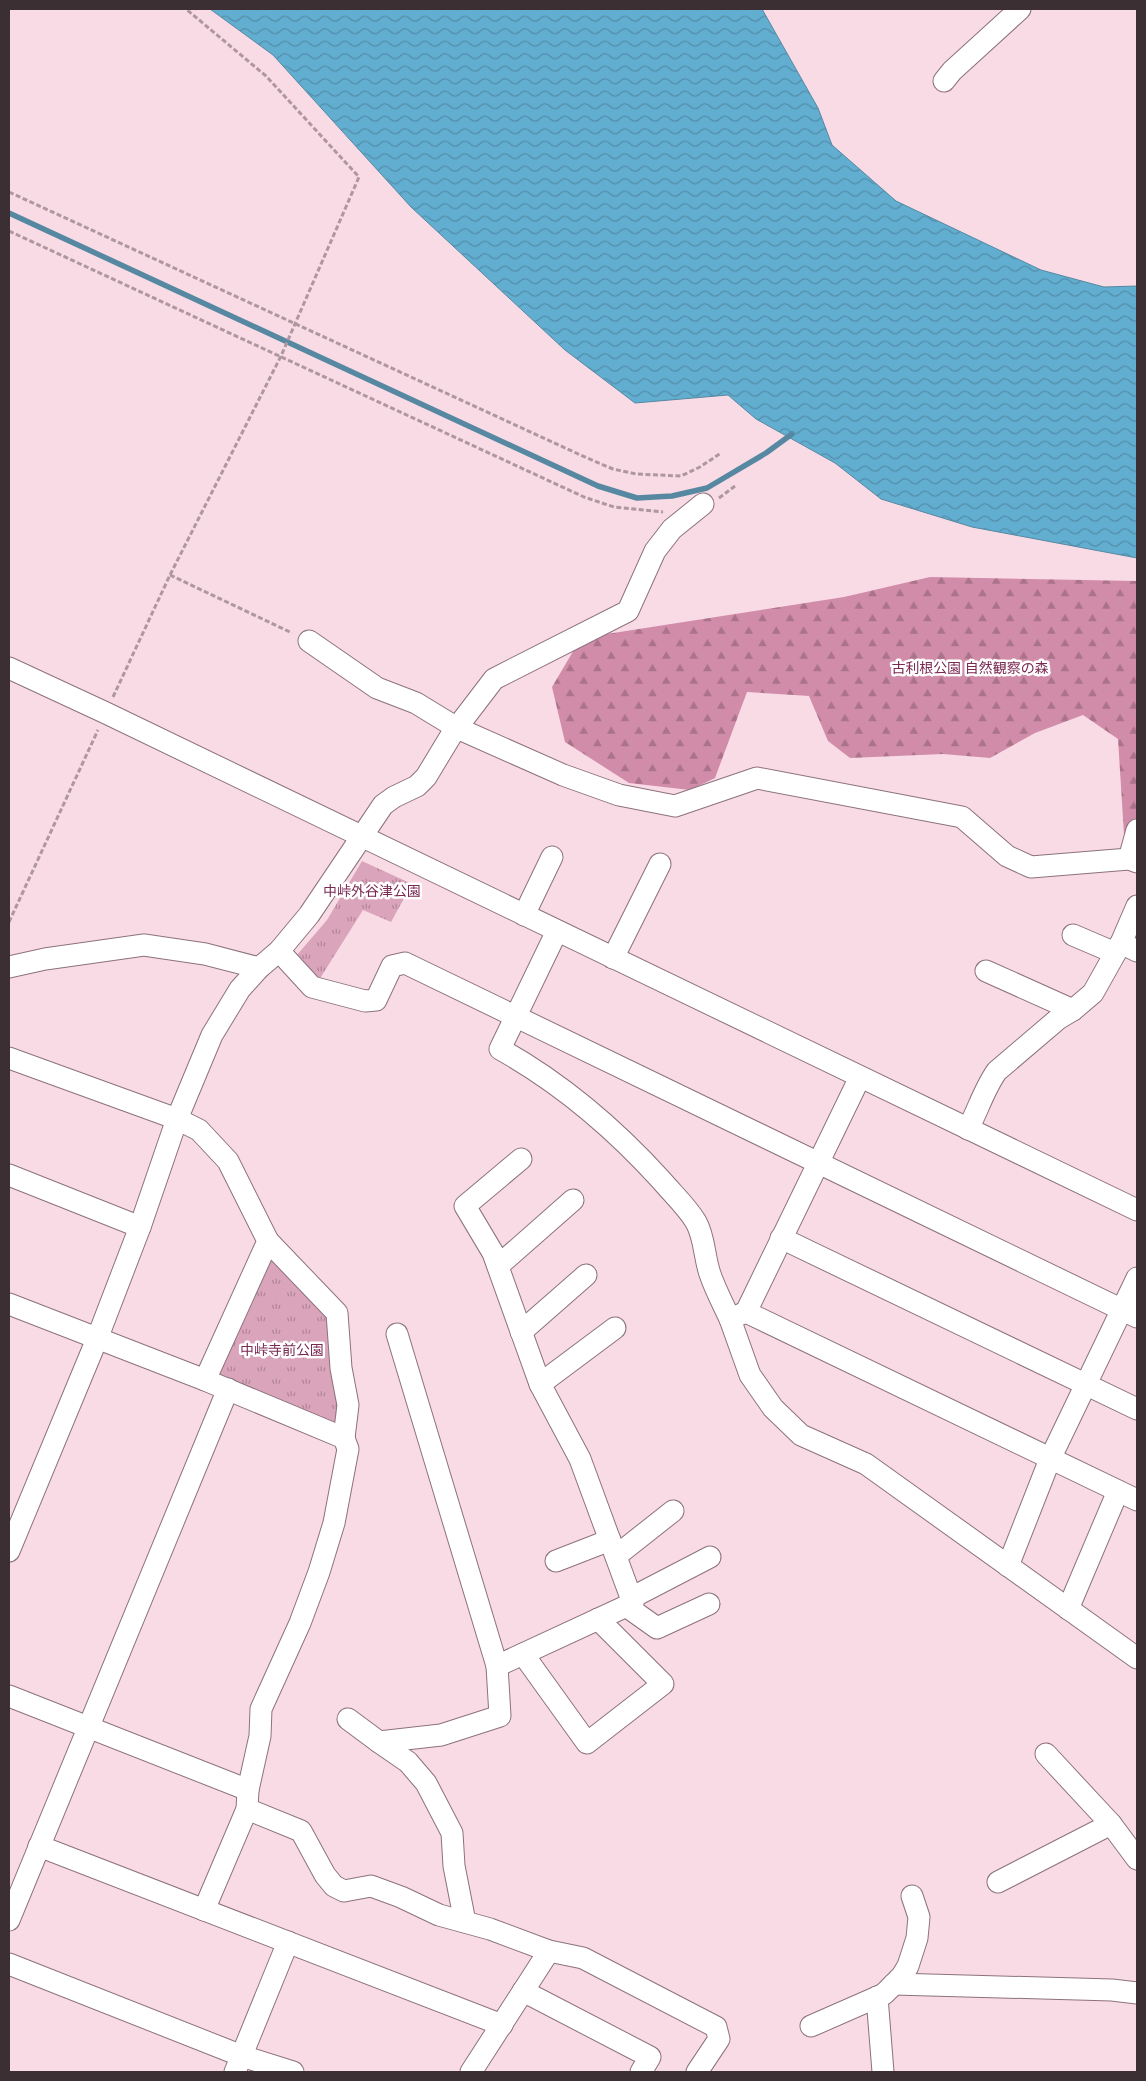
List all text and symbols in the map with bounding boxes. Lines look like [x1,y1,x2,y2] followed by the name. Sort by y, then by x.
[891,659,1049,676] park label: 古利根公園 自然観察の森
[323,882,421,899] park label: 中峠外谷津公園
[240,1341,324,1358] park label: 中峠寺前公園

